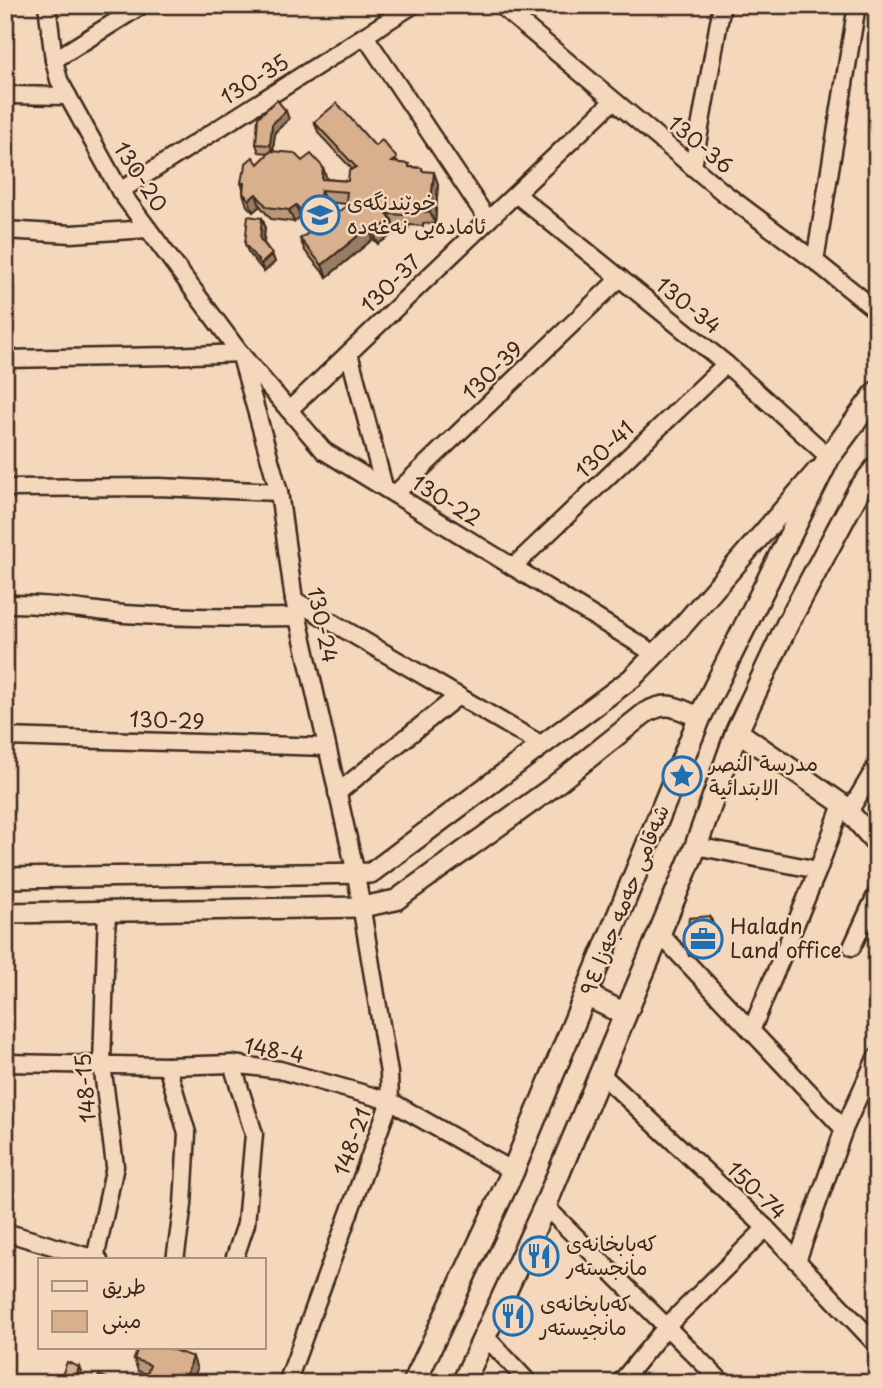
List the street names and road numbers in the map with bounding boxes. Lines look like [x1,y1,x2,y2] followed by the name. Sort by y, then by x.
[214,45,294,112] street label: 130-35
[662,107,741,180] street label: 130-36
[107,134,176,217] street label: 130-20
[352,246,427,319] street label: 130-37
[650,268,729,341] street label: 130-34
[454,332,529,407] street label: 130-39
[567,412,640,485] street label: 130-41
[406,465,488,533] street label: 130-22
[300,584,348,665] street label: 130-24
[129,702,205,736] street label: 130-29
[570,799,676,1000] street label: شەقامی حەمە جەزا ٩٤
[242,1028,307,1070] street label: 148-4
[65,1052,103,1124] street label: 148-15
[324,1103,378,1180] street label: 148-21
[720,1153,795,1226] street label: 150-74

